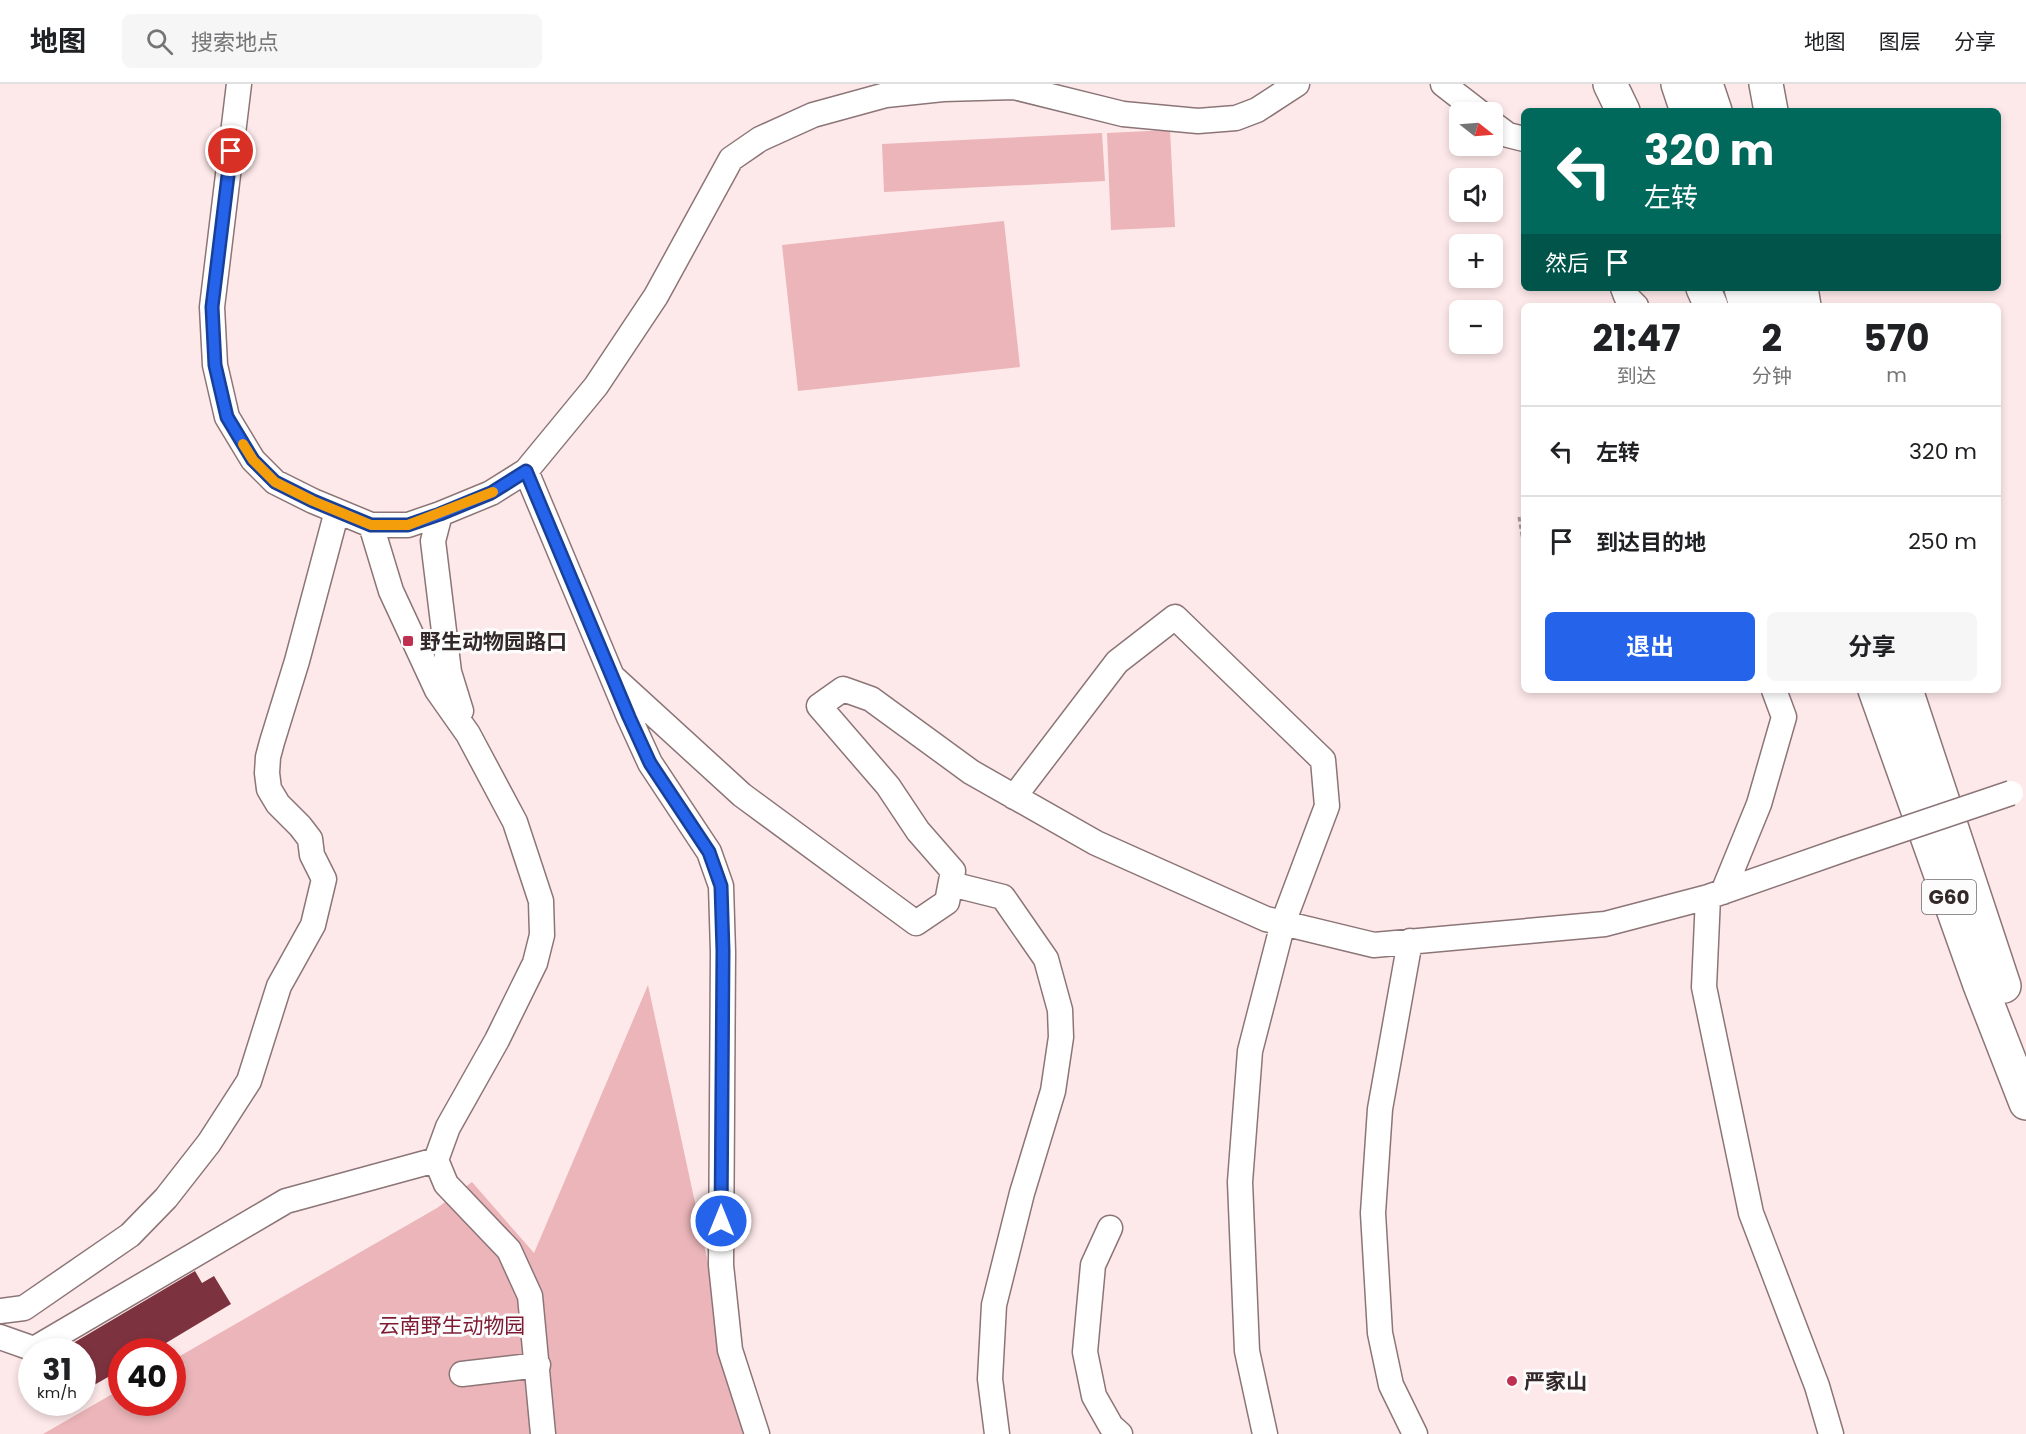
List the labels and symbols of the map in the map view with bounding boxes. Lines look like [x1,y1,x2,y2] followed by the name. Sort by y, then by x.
[1449,102,1503,156] north arrow
[205,125,256,176] pin
[420,627,567,656] place label: 野生动物园路口
[401,634,415,648] marker: 野生动物园路口
[1922,880,1976,914] road number: G60
[689,1189,753,1253] position arrow
[379,1311,526,1340] park label: 云南野生动物园
[108,1338,186,1416] speed limit sign: 40
[1524,1367,1587,1396] place label: 严家山
[1505,1374,1519,1388] marker: 严家山

